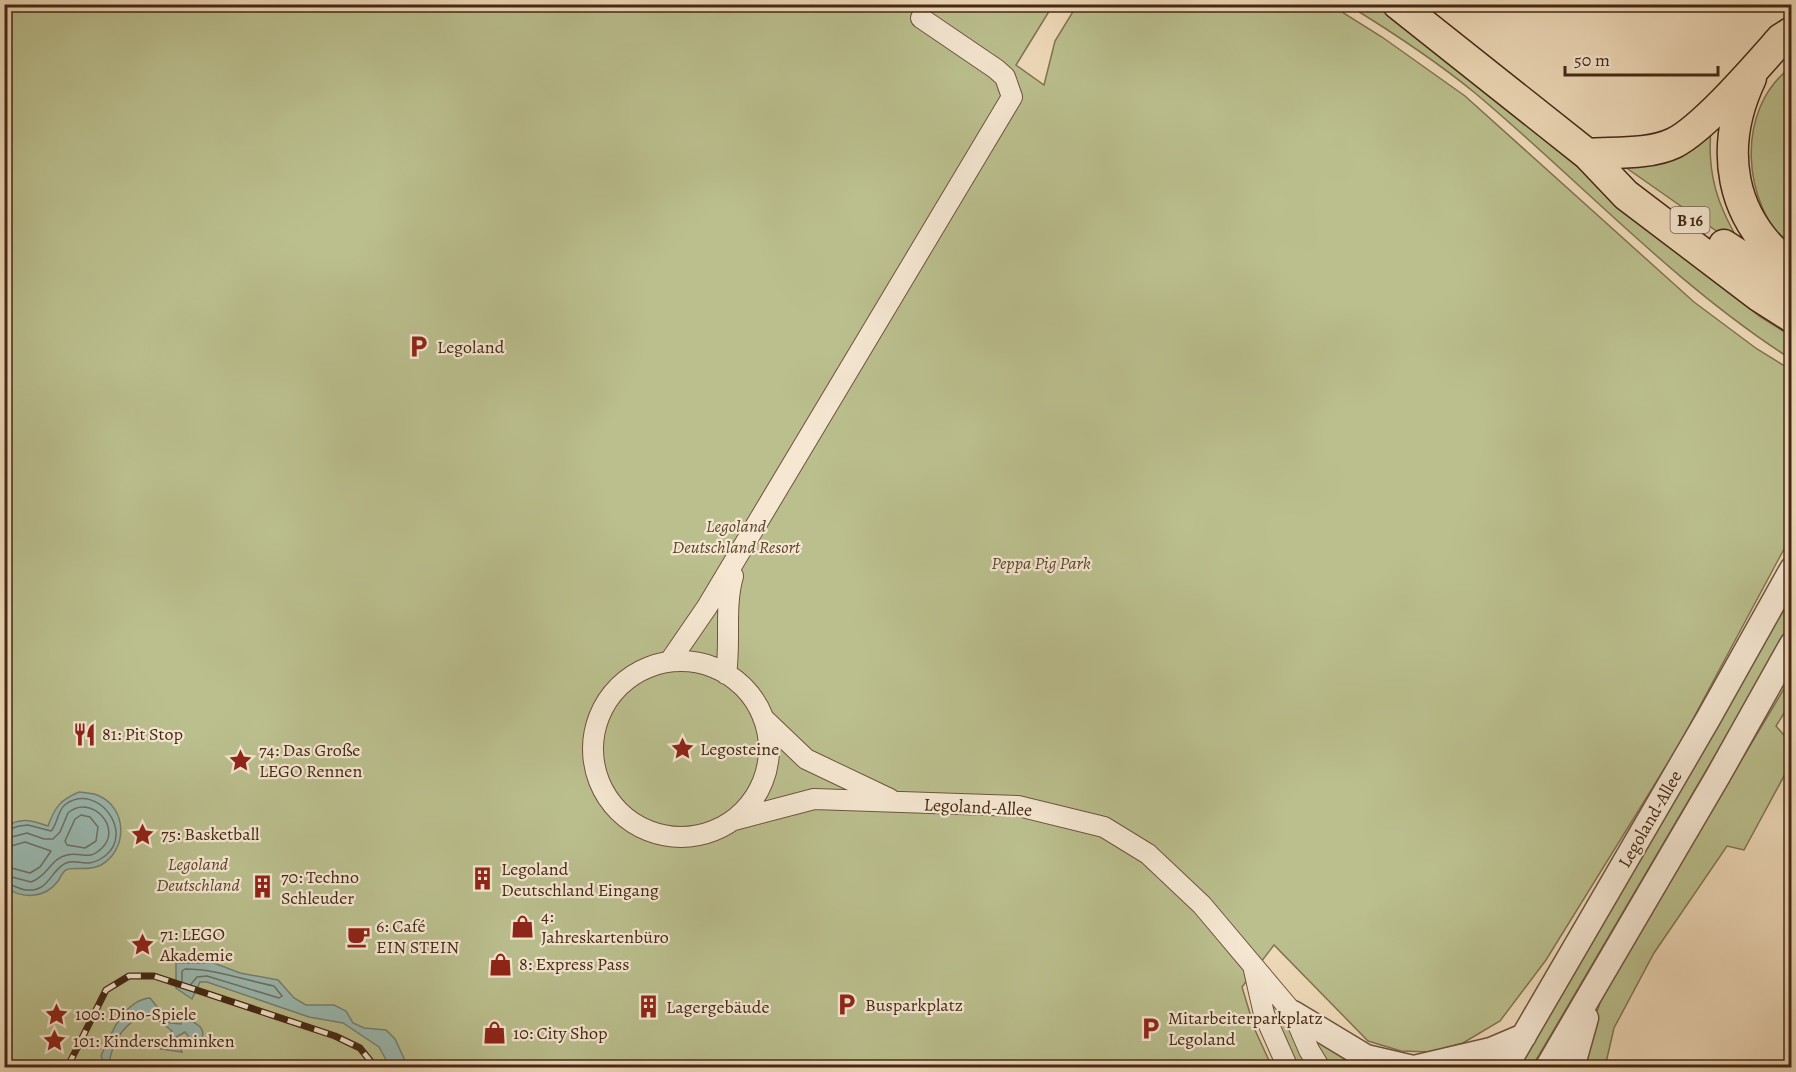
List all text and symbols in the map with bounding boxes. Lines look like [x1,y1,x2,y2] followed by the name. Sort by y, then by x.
[1565,39,1718,77] scale bar
[1574,48,1610,72] text: 50 m
[1670,207,1710,233] road number: B 16
[406,334,432,360] parking icon: Legoland
[437,335,505,359] place label: Legoland
[672,514,801,559] park label: Legoland Deutschland Resort
[991,551,1091,575] park label: Peppa Pig Park
[71,721,97,747] restaurant icon: 81: Pit Stop
[102,722,183,746] place label: 81: Pit Stop
[669,736,695,762] place icon: Legosteine
[700,737,779,761] place label: Legosteine
[259,738,362,783] place label: 74: Das Große LEGO Rennen
[228,747,254,773] place icon: 74: Das Große LEGO Rennen
[1613,766,1687,872] street label: Legoland-Allee
[923,792,1033,822] street label: Legoland-Allee
[130,821,156,847] place icon: 75: Basketball
[161,822,260,846] place label: 75: Basketball
[156,852,241,897] park label: Legoland Deutschland
[501,857,659,902] place label: Legoland Deutschland Eingang
[281,865,359,910] place label: 70: Techno Schleuder
[470,866,496,892] building icon: Legoland Deutschland Eingang
[250,874,276,900] building icon: 70: Techno Schleuder
[541,904,669,949] place label: 4: Jahreskartenbüro
[510,913,536,939] shop icon: 4: Jahreskartenbüro
[376,914,459,959] place label: 6: Café EIN STEIN
[159,922,233,967] place label: 71: LEGO Akademie
[345,923,371,949] cafe icon: 6: Café EIN STEIN
[129,931,155,957] place icon: 71: LEGO Akademie
[488,951,514,977] shop icon: 8: Express Pass
[519,952,630,976] place label: 8: Express Pass
[834,992,860,1018] parking icon: Busparkplatz
[865,993,963,1017] place label: Busparkplatz
[635,994,661,1020] building icon: Lagergebäude
[666,995,770,1019] place label: Lagergebäude
[44,1001,70,1027] place icon: 100: Dino-Spiele
[75,1002,196,1026] place label: 100: Dino-Spiele
[1168,1006,1323,1051] place label: Mitarbeiterparkplatz Legoland
[1137,1015,1163,1041] parking icon: Mitarbeiterparkplatz Legoland
[482,1020,508,1046] shop icon: 10: City Shop
[513,1021,608,1045] place label: 10: City Shop
[42,1028,68,1054] place icon: 101: Kinderschminken
[73,1029,235,1053] place label: 101: Kinderschminken

